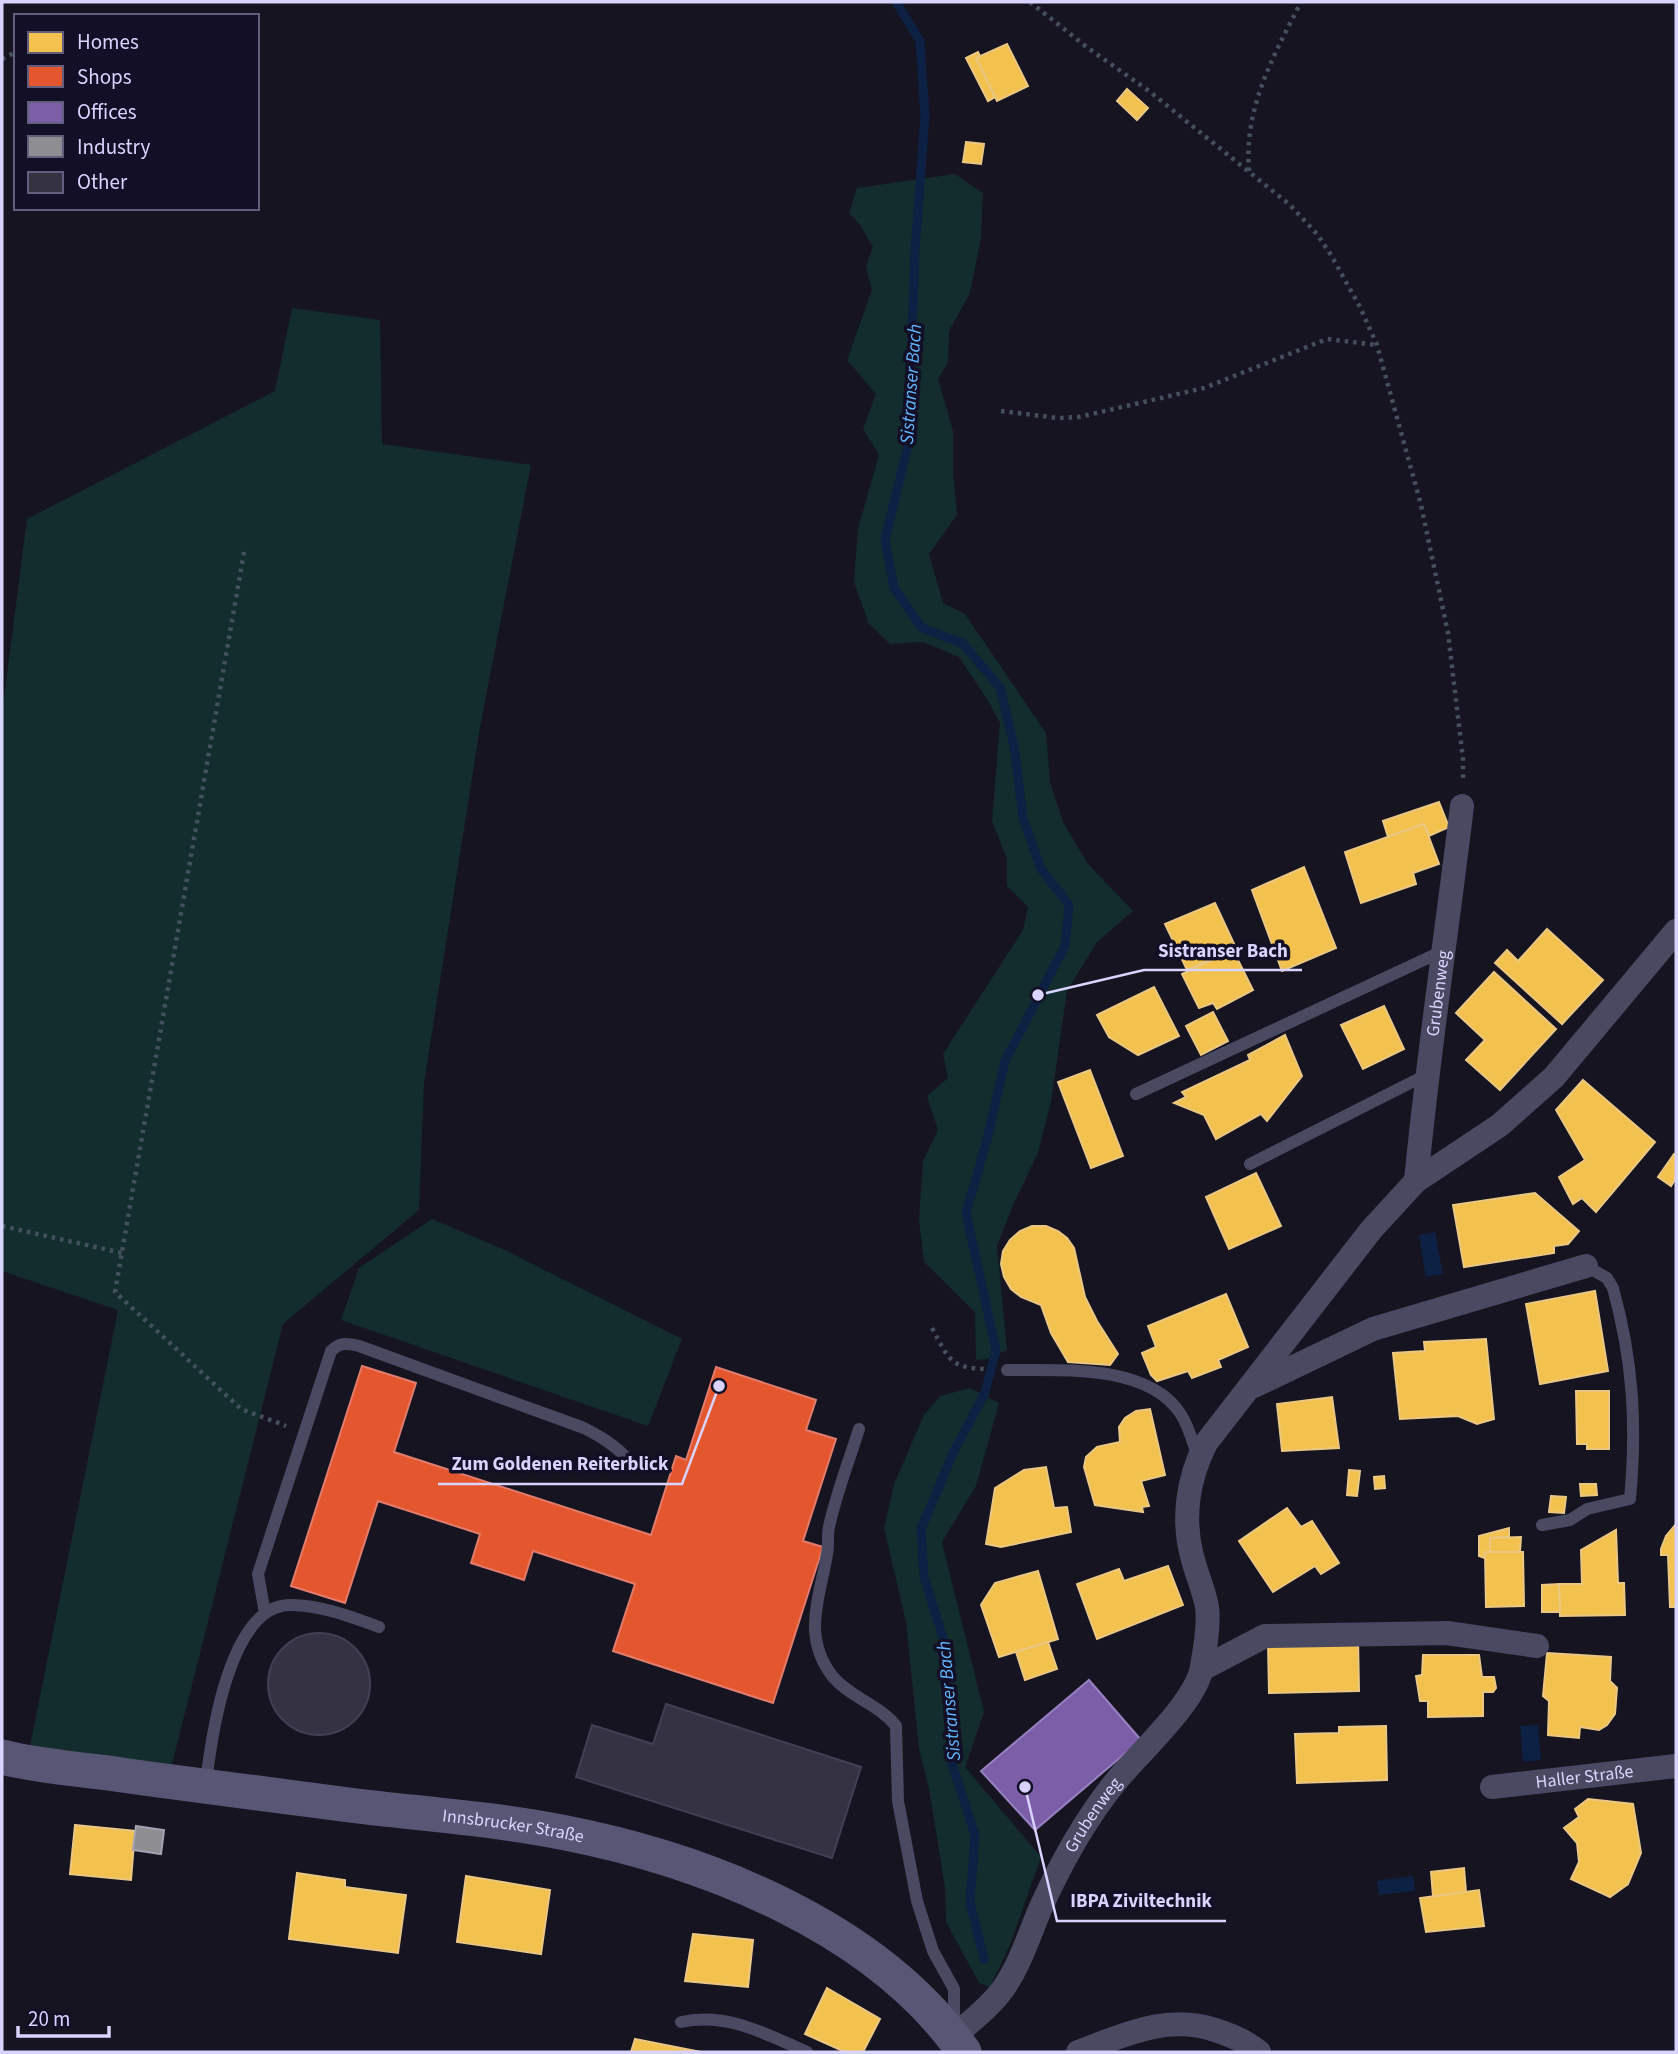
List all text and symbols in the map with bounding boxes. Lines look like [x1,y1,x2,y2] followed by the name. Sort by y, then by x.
[14,14,259,210] legend
[77,27,139,57] text: Homes
[77,62,132,92] text: Shops
[77,97,137,127] text: Offices
[77,132,150,162] text: Industry
[77,167,128,197] text: Other
[894,323,929,445] water label: Sistranser Bach
[1144,930,1302,970] callout: Sistranser Bach
[1158,938,1288,965] text: Sistranser Bach
[1420,949,1456,1038] street label: Grubenweg
[438,1444,682,1484] callout: Zum Goldenen Reiterblick
[452,1451,669,1478] text: Zum Goldenen Reiterblick
[931,1640,968,1762] water label: Sistranser Bach
[1534,1759,1635,1795] street label: Haller Straße
[1059,1772,1128,1857] street label: Grubenweg
[441,1803,586,1849] street label: Innsbrucker Straße
[1057,1881,1226,1921] callout: IBPA Ziviltechnik
[1070,1888,1212,1915] text: IBPA Ziviltechnik
[18,1994,108,2038] scale bar
[28,2004,70,2034] text: 20 m

